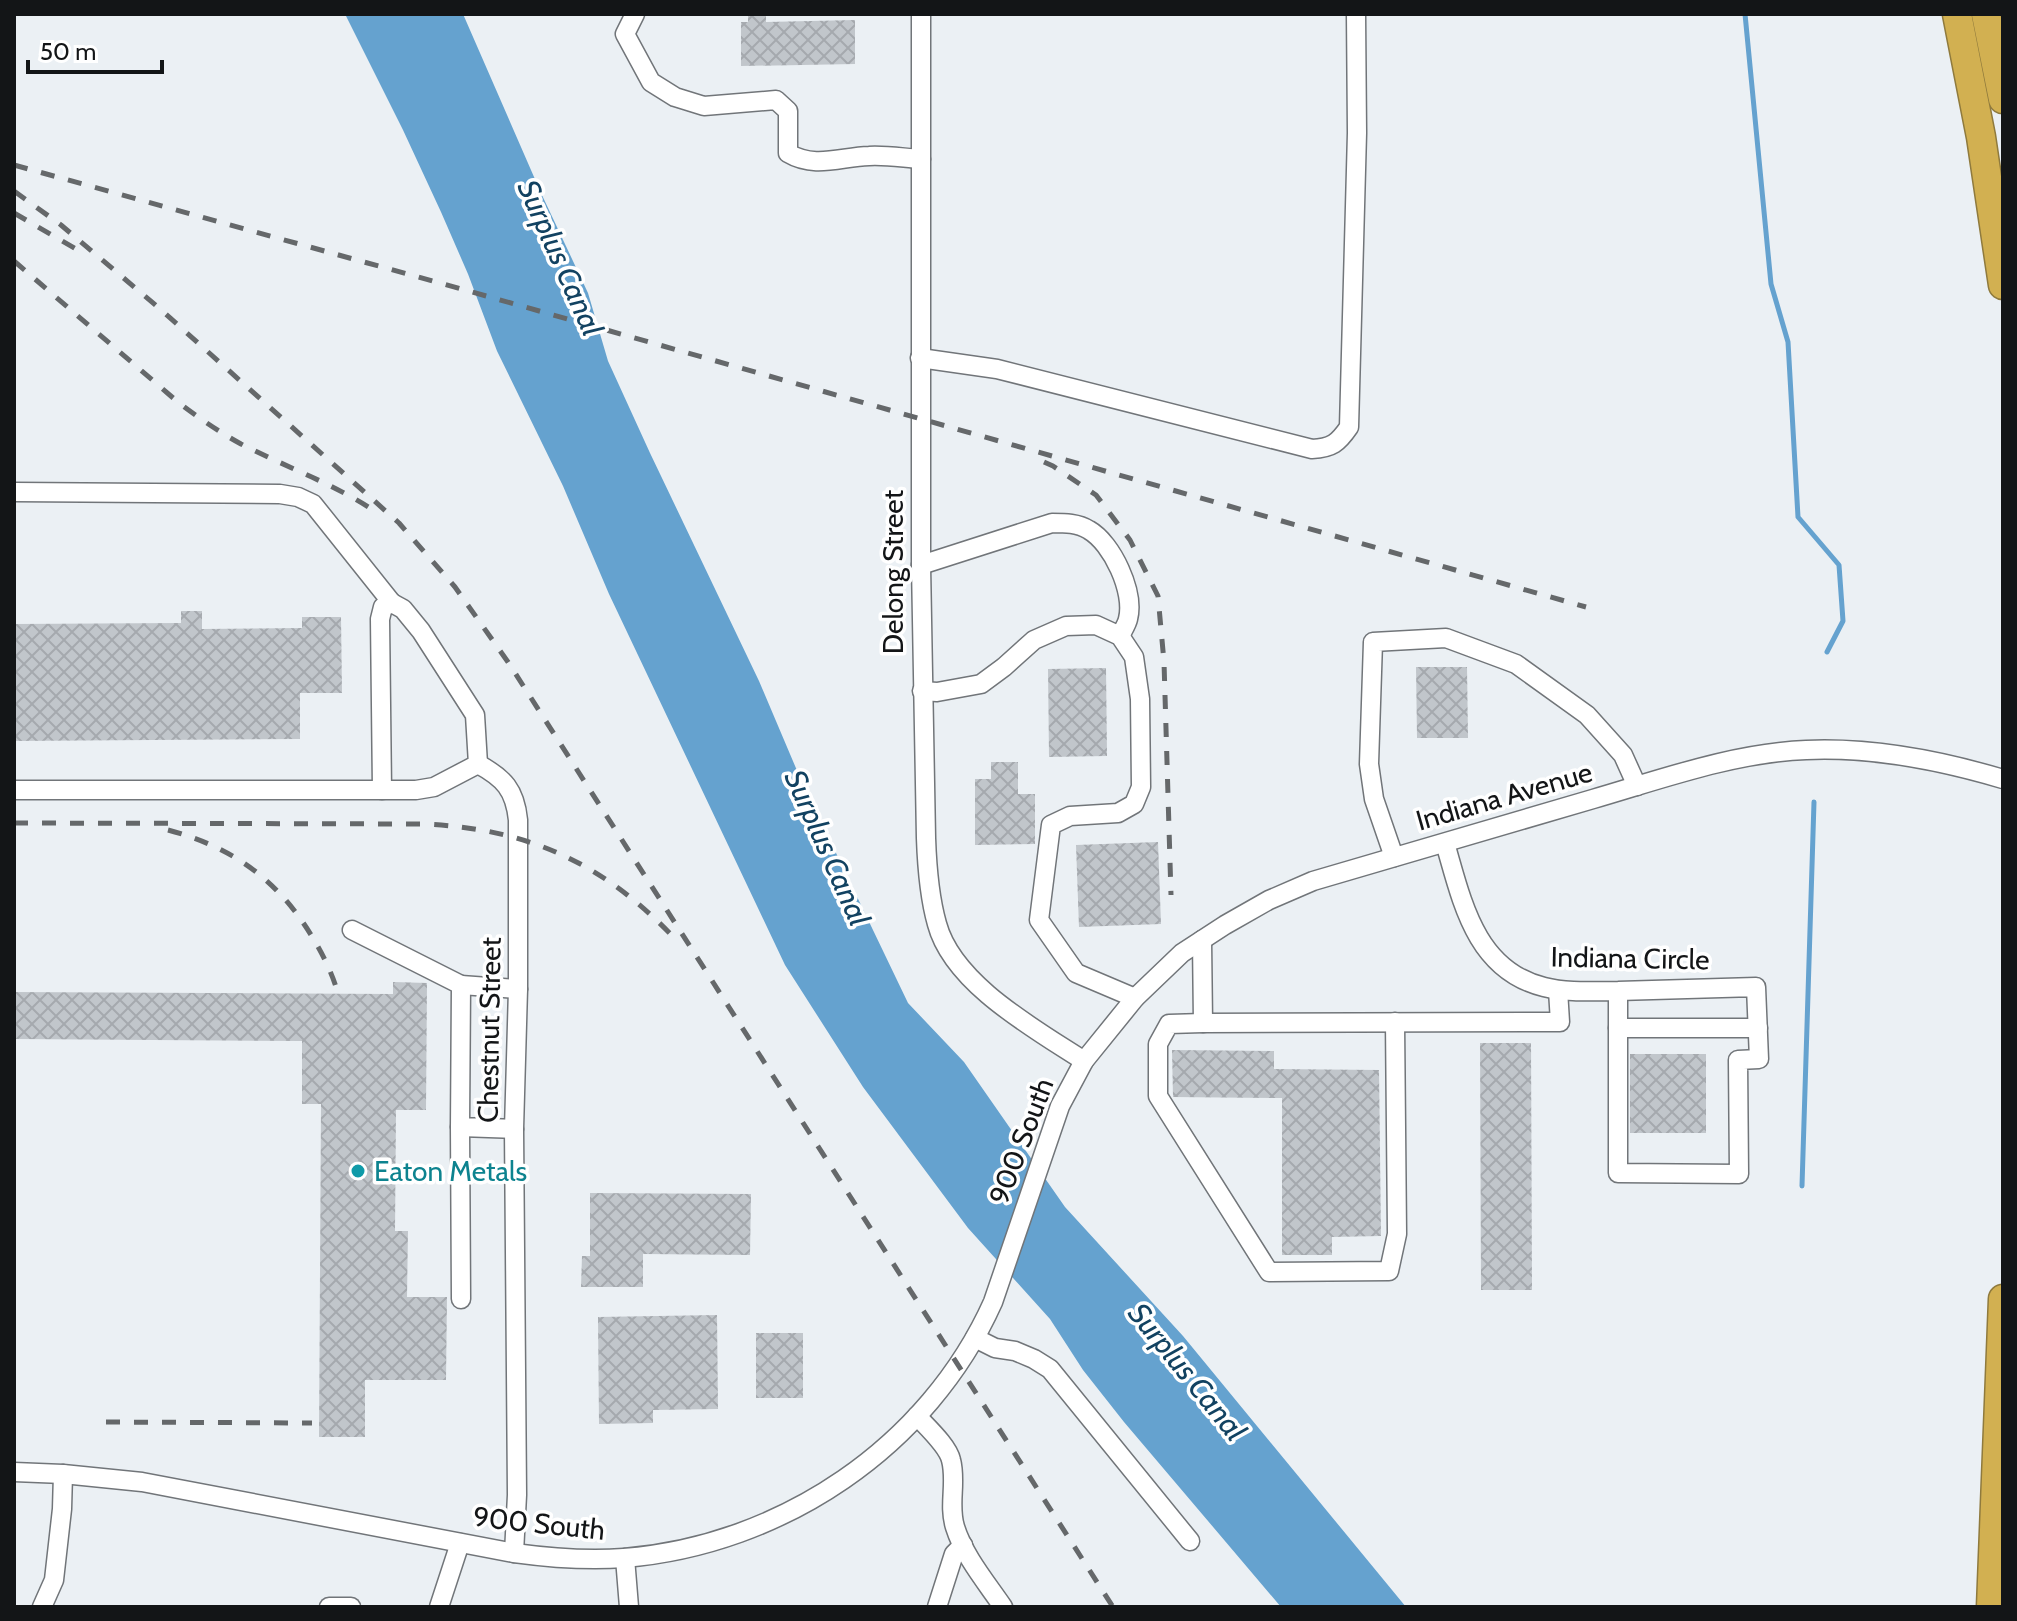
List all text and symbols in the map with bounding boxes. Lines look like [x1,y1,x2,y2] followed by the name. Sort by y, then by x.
[28,24,162,74] scale bar
[40,37,96,66] text: 50 m
[510,174,611,342] water label: Surplus Canal
[876,490,910,654] street label: Delong Street
[1412,755,1596,837] street label: Indiana Avenue
[777,764,878,932] water label: Surplus Canal
[470,937,508,1123] street label: Chestnut Street
[1550,940,1710,976] street label: Indiana Circle
[981,1073,1061,1209] street label: 900 South
[374,1154,527,1188] place label: Eaton Metals
[349,1162,367,1180] marker: Eaton Metals
[1121,1295,1254,1448] water label: Surplus Canal
[471,1499,607,1547] street label: 900 South

